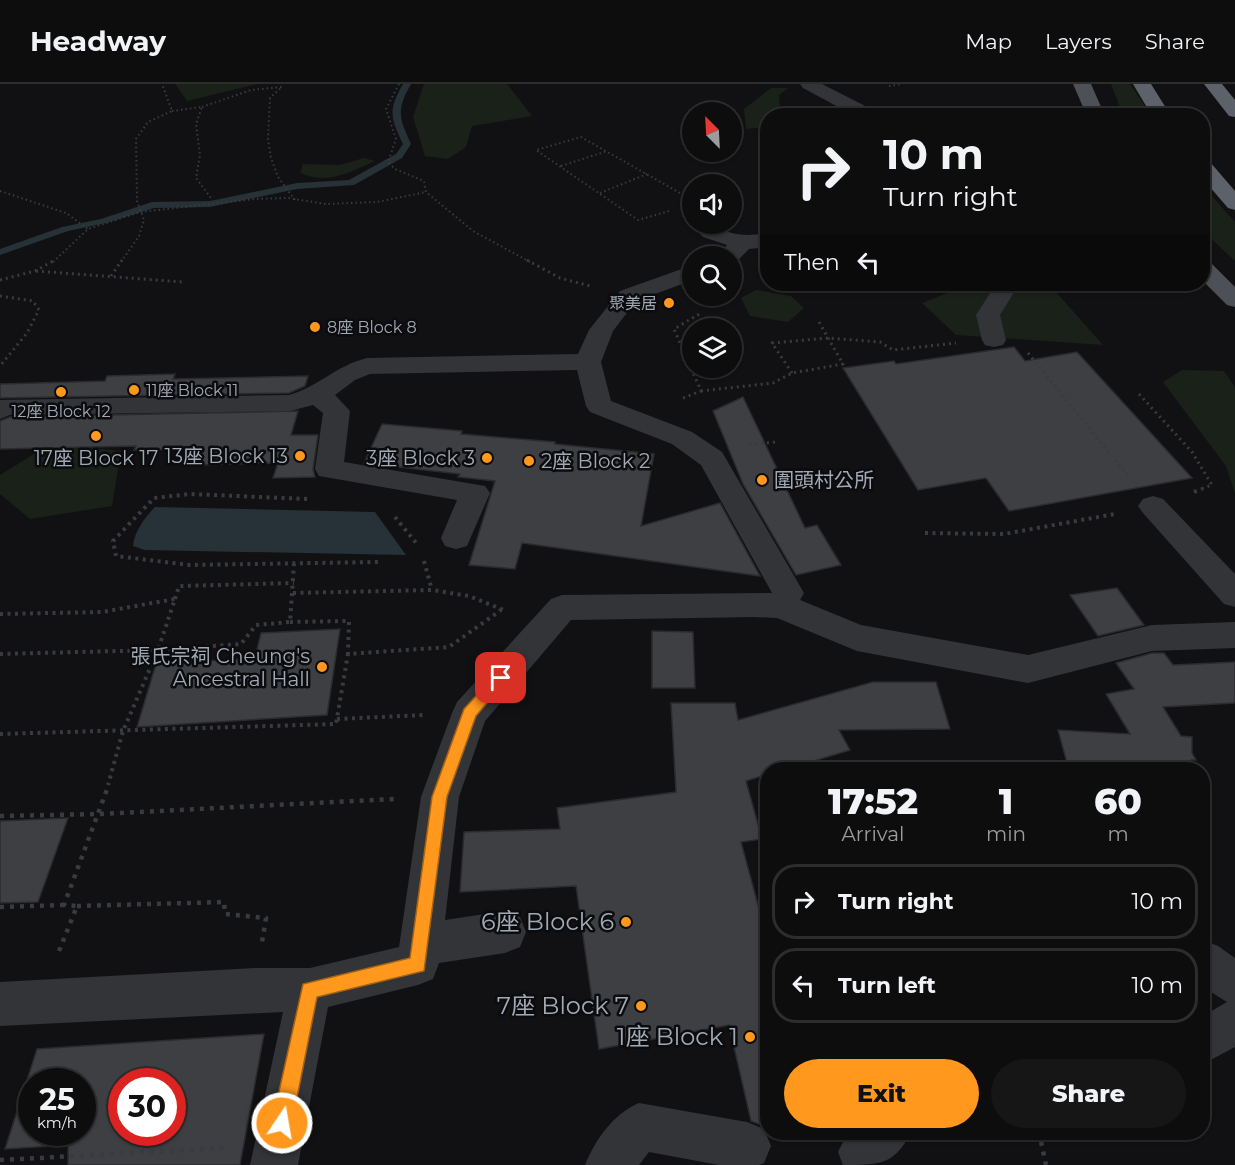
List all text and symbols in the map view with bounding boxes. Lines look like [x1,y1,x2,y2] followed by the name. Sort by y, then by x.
[30,24,166,58] text: Headway
[965,29,1012,54] text: Map
[1045,29,1112,54] text: Layers
[1145,29,1205,54] text: Share
[682,102,742,162] north arrow
[682,102,742,378] map controls
[883,128,984,180] text: 10 m
[784,132,862,210] icon: right
[682,174,742,234] button: sound
[883,180,1018,213] text: Turn right
[682,246,742,306] button: search
[852,246,885,279] icon: left
[784,249,840,276] text: Then
[609,294,657,313] place label: 聚美居
[662,296,676,310] marker: 聚美居
[327,318,417,337] place label: 8座 Block 8
[682,318,742,378] button: layers
[308,320,322,334] marker: 8座 Block 8
[146,381,238,400] place label: 11座 Block 11
[127,383,141,397] marker: 11座 Block 11
[54,385,68,399] marker: 12座 Block 12
[12,402,110,421] place label: 12座 Block 12
[89,429,103,443] marker: 17座 Block 17
[164,444,288,468] place label: 13座 Block 13
[34,446,158,470] place label: 17座 Block 17
[366,446,475,470] place label: 3座 Block 3
[293,449,307,463] marker: 13座 Block 13
[541,449,650,473] place label: 2座 Block 2
[480,451,494,465] marker: 3座 Block 3
[522,454,536,468] marker: 2座 Block 2
[774,468,874,492] place label: 圍頭村公所
[755,473,769,487] marker: 圍頭村公所
[131,644,310,691] place label: 張氏宗祠 Cheung's Ancestral Hall
[475,652,526,703] pin
[315,660,329,674] marker: 張氏宗祠 Cheung's Ancestral Hall
[484,661,517,694] icon: arrive
[828,779,918,823] text: 17:52
[999,779,1013,823] text: 1
[1094,779,1142,823] text: 60
[841,822,905,846] text: Arrival
[986,822,1026,846] text: min
[1107,822,1129,846] text: m
[787,885,820,918] icon: right
[838,888,953,915] text: Turn right
[1131,888,1183,915] text: 10 m
[481,907,614,936] place label: 6座 Block 6
[619,915,633,929] marker: 6座 Block 6
[787,969,820,1002] icon: left
[838,972,936,999] text: Turn left
[1131,972,1183,999] text: 10 m
[497,991,629,1020] place label: 7座 Block 7
[634,999,648,1013] marker: 7座 Block 7
[617,1022,738,1051] place label: 1座 Block 1
[743,1030,757,1044] marker: 1座 Block 1
[784,1059,979,1128] button: Exit
[991,1059,1186,1128] button: Share
[108,1068,186,1146] speed limit sign: 30
[39,1081,75,1118] text: 25
[250,1091,314,1155] position arrow
[37,1113,77,1132] text: km/h

